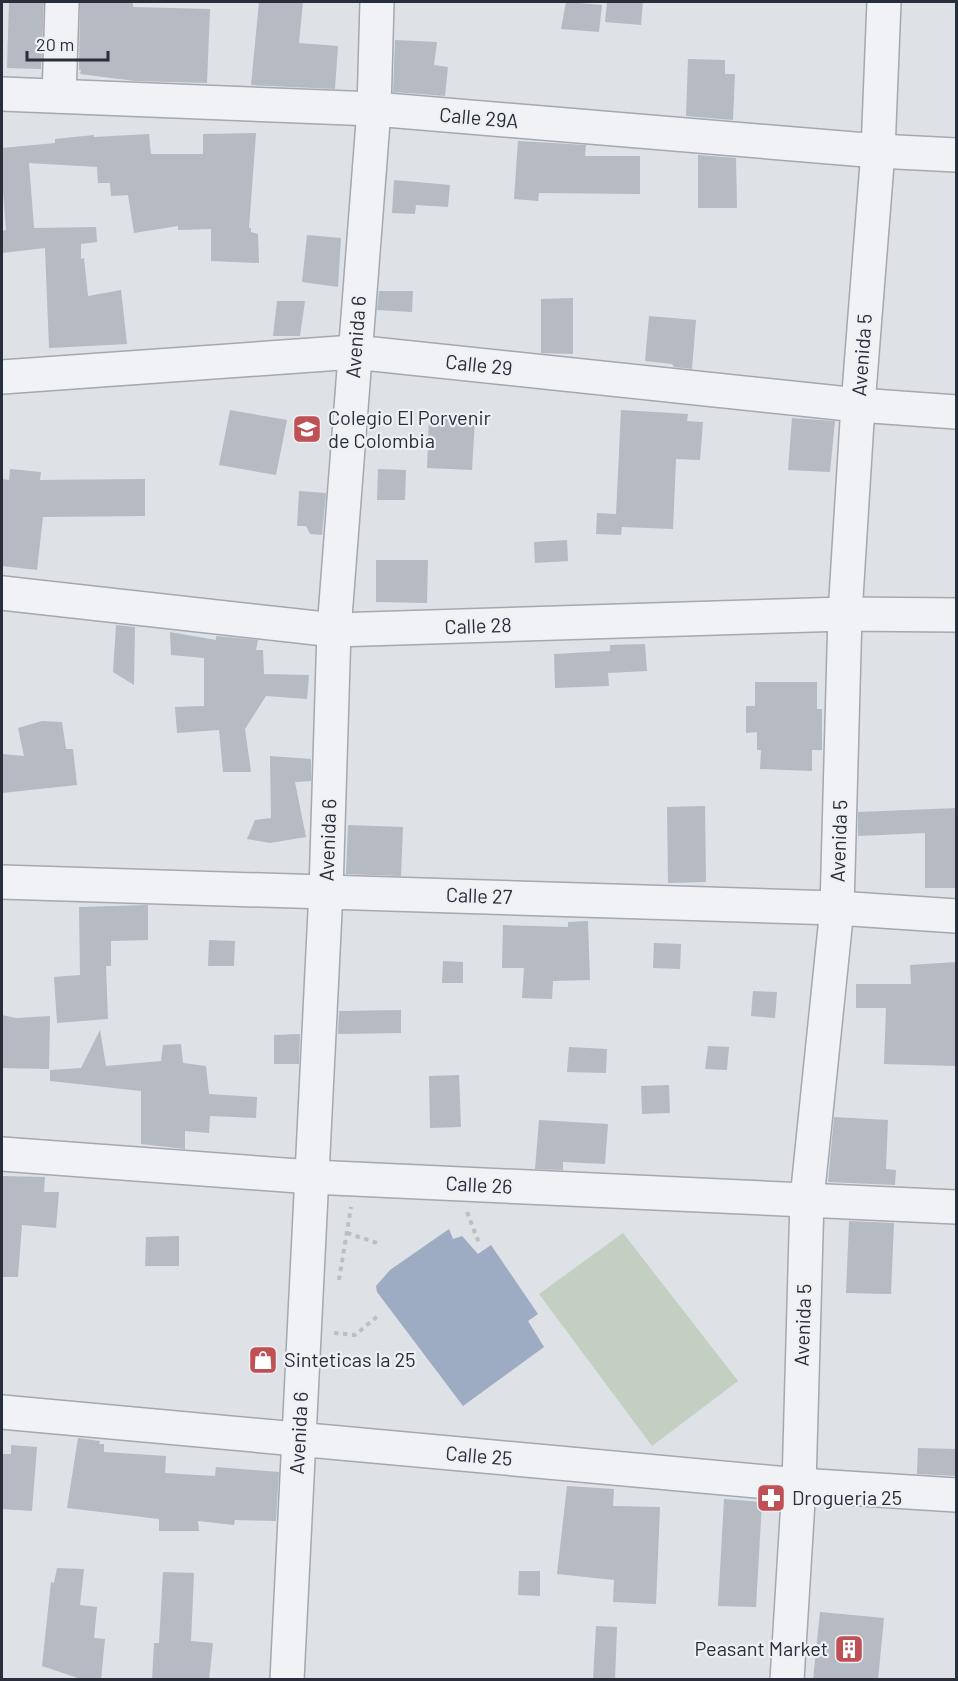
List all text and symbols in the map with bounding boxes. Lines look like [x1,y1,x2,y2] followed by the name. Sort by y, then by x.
[27,24,108,62] scale bar
[36,33,74,55] text: 20 m
[439,102,520,132] street label: Calle 29A
[340,295,370,379] street label: Avenida 6
[846,313,876,397] street label: Avenida 5
[444,349,514,379] street label: Calle 29
[328,405,491,452] place label: Colegio El Porvenir de Colombia
[291,413,323,445] school or university icon: Colegio El Porvenir de Colombia
[444,612,512,638] street label: Calle 28
[314,798,340,882] street label: Avenida 6
[825,799,851,883] street label: Avenida 5
[446,882,513,908] street label: Calle 27
[445,1170,513,1198] street label: Calle 26
[789,1283,815,1367] street label: Avenida 5
[247,1344,279,1376] shop icon: Sinteticas la 25
[284,1347,416,1371] place label: Sinteticas la 25
[284,1391,312,1475] street label: Avenida 6
[445,1440,514,1470] street label: Calle 25
[755,1482,787,1514] pharmacy icon: Drogueria 25
[792,1485,902,1509] place label: Drogueria 25
[833,1633,865,1665] building icon: Peasant Market
[695,1636,828,1660] place label: Peasant Market

